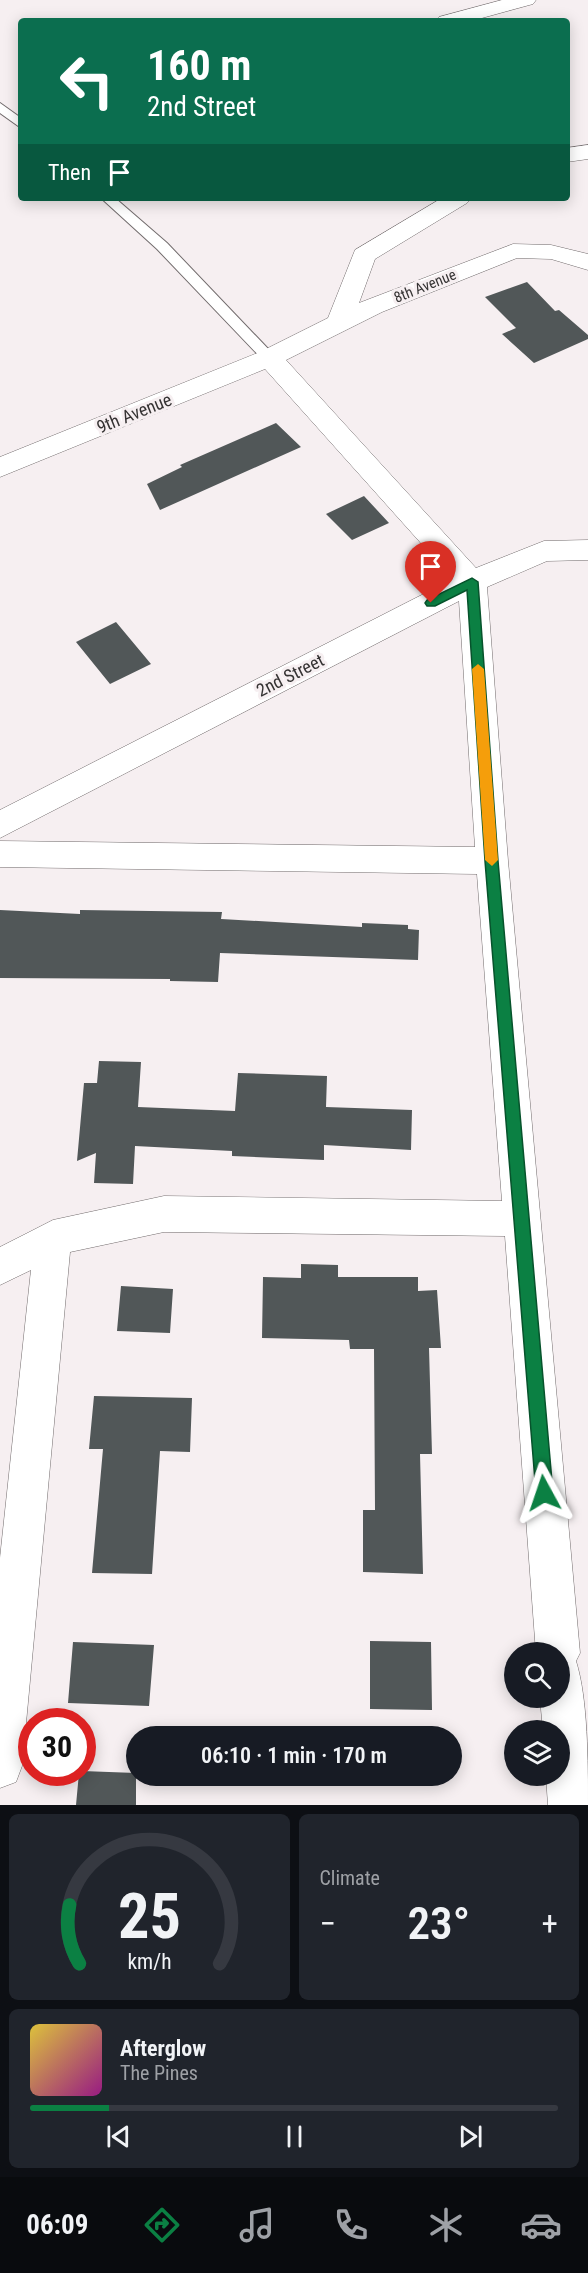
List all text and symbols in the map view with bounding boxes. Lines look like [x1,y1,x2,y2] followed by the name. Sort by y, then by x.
[147,41,252,90] text: 160 m
[48,42,126,120] icon: left
[147,91,256,123] text: 2nd Street
[103,156,136,189] icon: arrive
[48,160,91,185] text: Then
[391,265,459,307] street label: 8th Avenue
[94,388,174,438] street label: 9th Avenue
[405,541,456,603] pin
[414,550,447,583] icon: arrive
[253,649,327,701] street label: 2nd Street
[512,1461,576,1525] position arrow
[504,1642,570,1786] map controls
[504,1642,570,1708] button: search
[18,1708,96,1786] speed limit sign: 30
[504,1720,570,1786] button: layers
[201,1743,387,1768] text: 06:10 · 1 min · 170 m
[320,1866,380,1890] text: Climate
[118,1880,181,1953] text: 25
[407,1897,470,1950] text: 23°
[320,1904,336,1943] text: −
[542,1904,558,1943] text: +
[127,1949,171,1974] text: km/h
[120,2036,206,2061] text: Afterglow
[120,2061,198,2085] text: The Pines
[102,2120,135,2153] icon: previous
[278,2120,311,2153] icon: pause
[454,2120,487,2153] icon: next
[141,2204,183,2246] icon: directions
[236,2204,278,2246] icon: music
[330,2204,372,2246] icon: phone
[425,2204,467,2246] icon: climate
[520,2204,562,2246] icon: car
[26,2209,88,2241] text: 06:09

